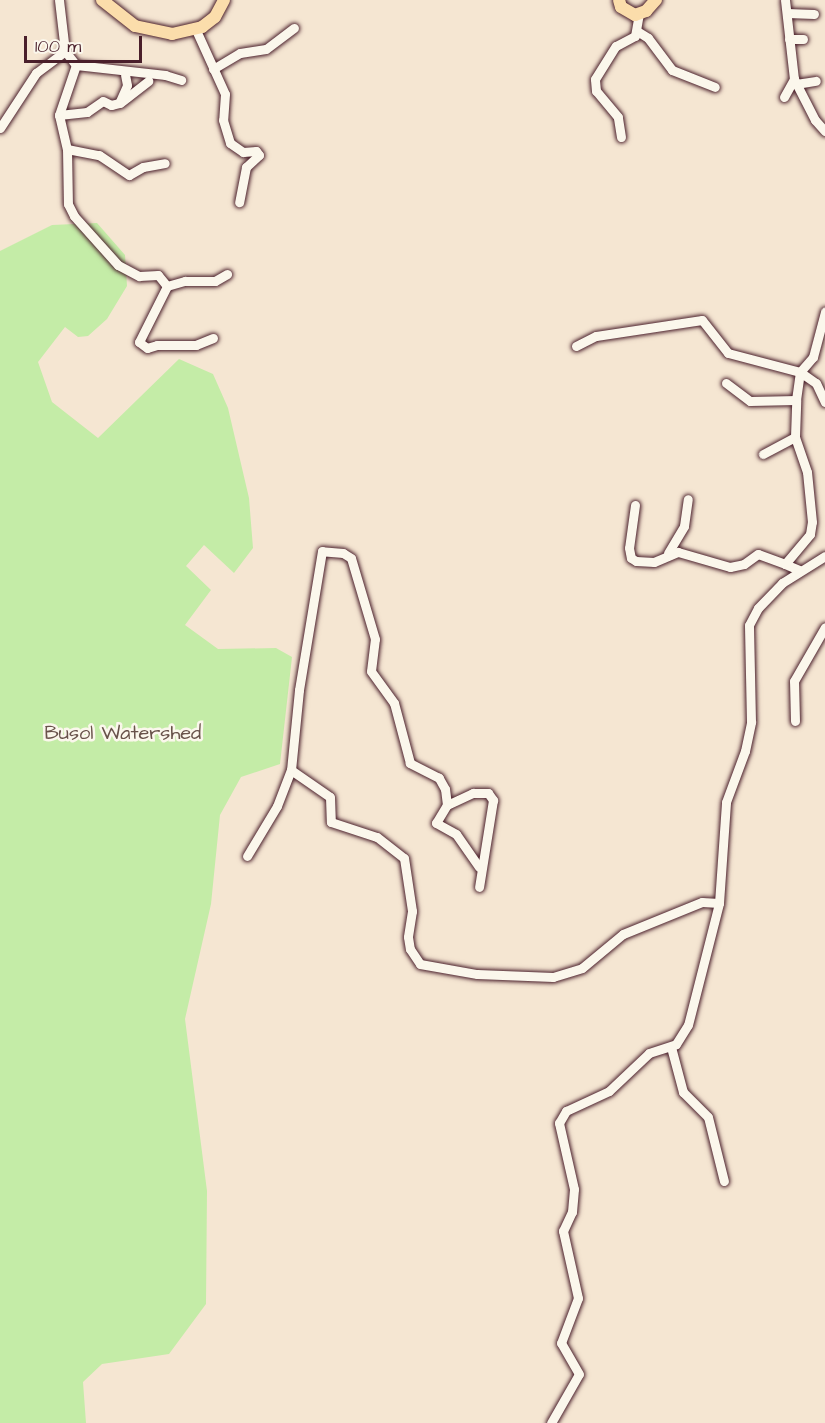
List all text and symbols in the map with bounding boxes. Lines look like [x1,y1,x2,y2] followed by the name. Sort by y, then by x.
[27,24,146,62] scale bar
[35,34,81,59] text: 100 m
[45,721,201,745] park label: Busol Watershed

